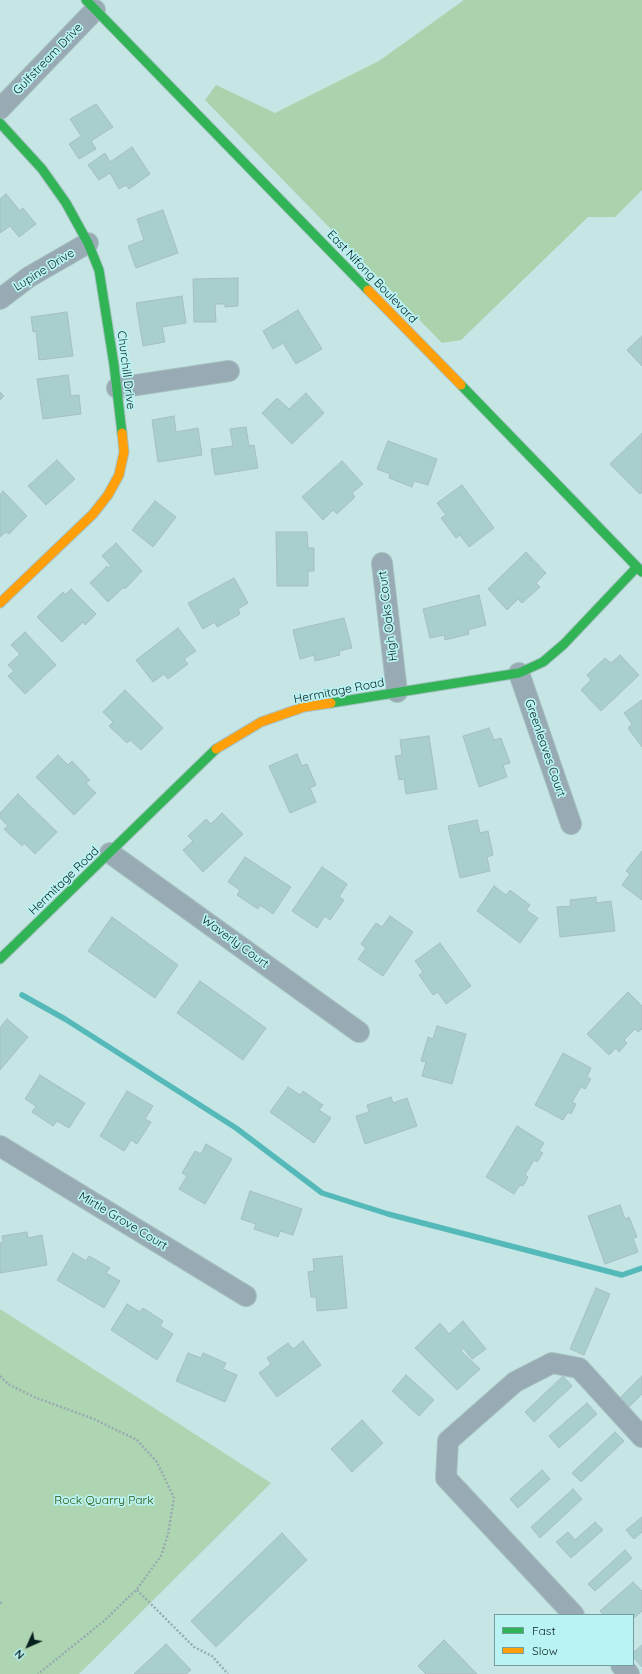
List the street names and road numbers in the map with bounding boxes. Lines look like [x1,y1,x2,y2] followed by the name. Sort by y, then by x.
[10,20,86,98] street label: Gulfstream Drive
[324,228,420,326] street label: East Nifong Boulevard
[11,246,77,294] street label: Lupine Drive
[114,330,138,410] street label: Churchill Drive
[375,570,401,662] street label: High Oaks Court
[292,675,386,707] street label: Hermitage Road
[522,697,568,799] street label: Greenleaves Court
[26,844,102,918] street label: Hermitage Road
[199,913,271,971] street label: Waverly Court
[76,1189,170,1253] street label: Mirtle Grove Court

